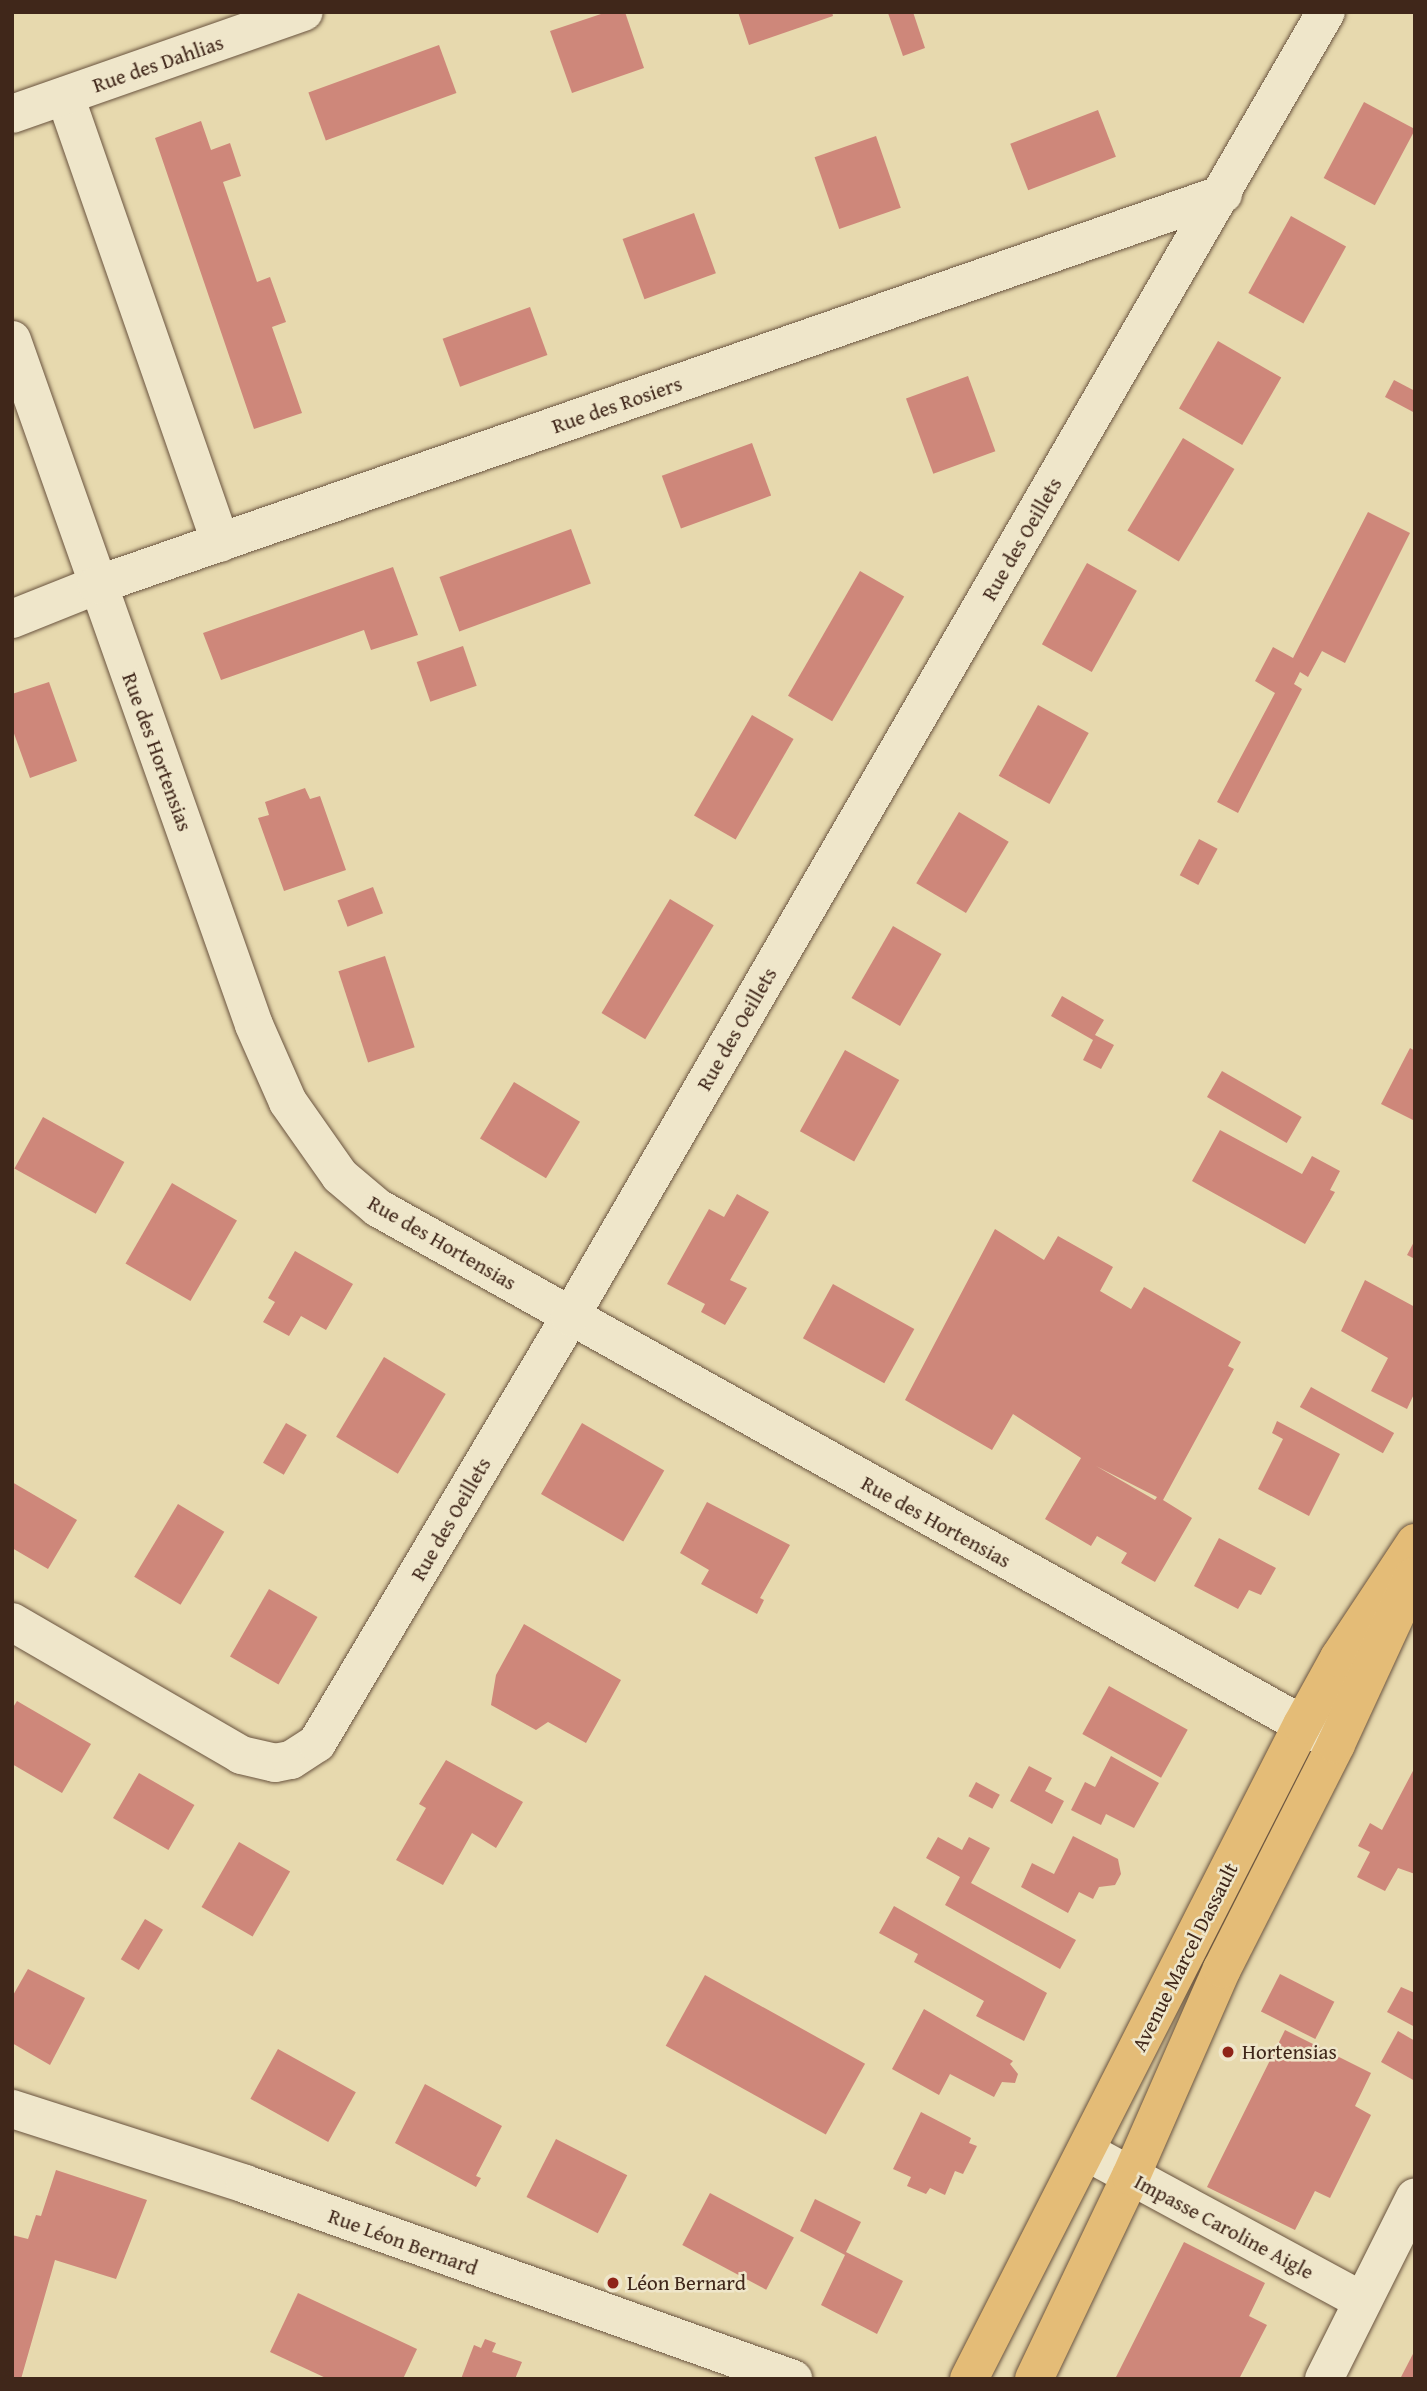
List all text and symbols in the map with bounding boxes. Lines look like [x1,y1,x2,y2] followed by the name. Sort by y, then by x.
[89,30,227,98] street label: Rue des Dahlias
[549,371,685,439] street label: Rue des Rosiers
[977,473,1067,605] street label: Rue des Oeillets
[117,669,197,835] street label: Rue des Hortensias
[692,963,782,1095] street label: Rue des Oeillets
[363,1190,521,1296] street label: Rue des Hortensias
[406,1453,496,1585] street label: Rue des Oeillets
[857,1471,1015,1573] street label: Rue des Hortensias
[1126,1858,1244,2056] street label: Avenue Marcel Dassault
[1242,2039,1337,2065] place label: Hortensias
[1220,2044,1236,2060] marker: Hortensias
[1130,2169,1318,2285] street label: Impasse Caroline Aigle
[325,2203,481,2281] street label: Rue Léon Bernard
[627,2270,746,2296] place label: Léon Bernard
[605,2275,621,2291] marker: Léon Bernard

